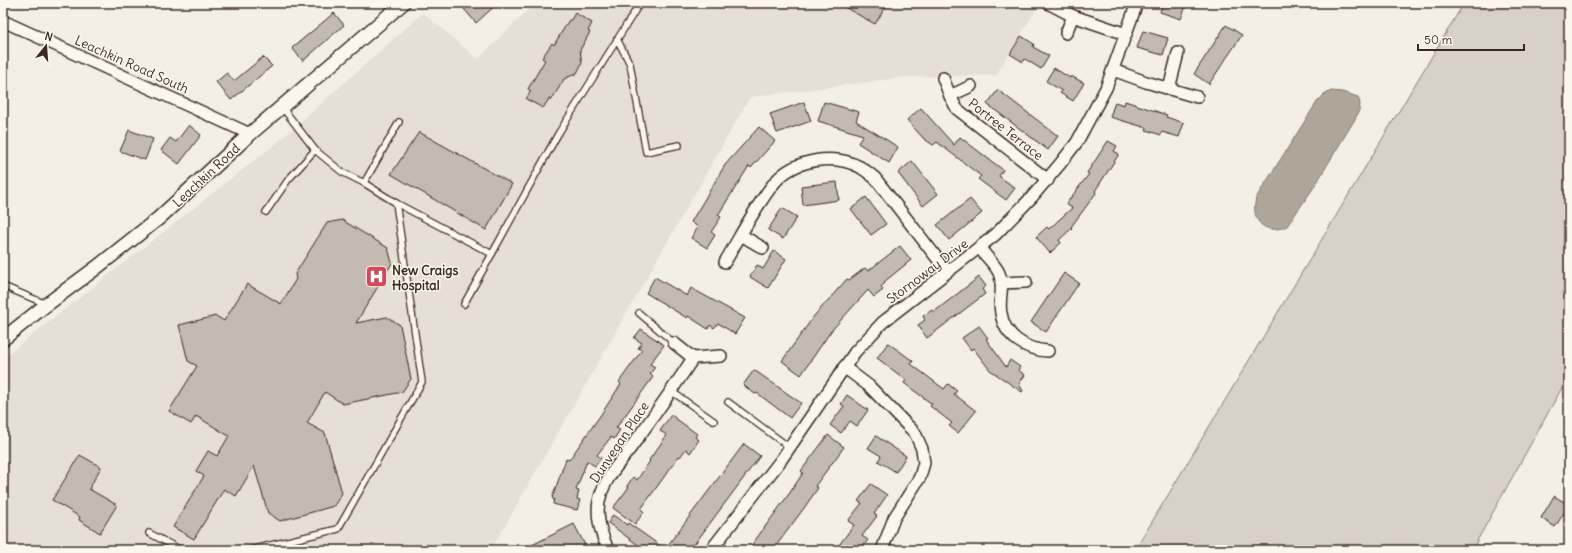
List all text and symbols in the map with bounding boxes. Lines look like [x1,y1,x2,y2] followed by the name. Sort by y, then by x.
[26,26,66,66] north arrow
[1418,26,1524,52] scale bar
[43,29,55,44] text: N
[72,32,192,97] street label: Leachkin Road South
[1424,32,1453,47] text: 50 m
[965,95,1047,164] street label: Portree Terrace
[169,140,244,211] street label: Leachkin Road
[883,235,971,308] street label: Stornoway Drive
[392,262,458,294] place label: New Craigs Hospital
[363,264,389,290] hospital icon: New Craigs Hospital
[586,398,653,486] street label: Dunvegan Place

